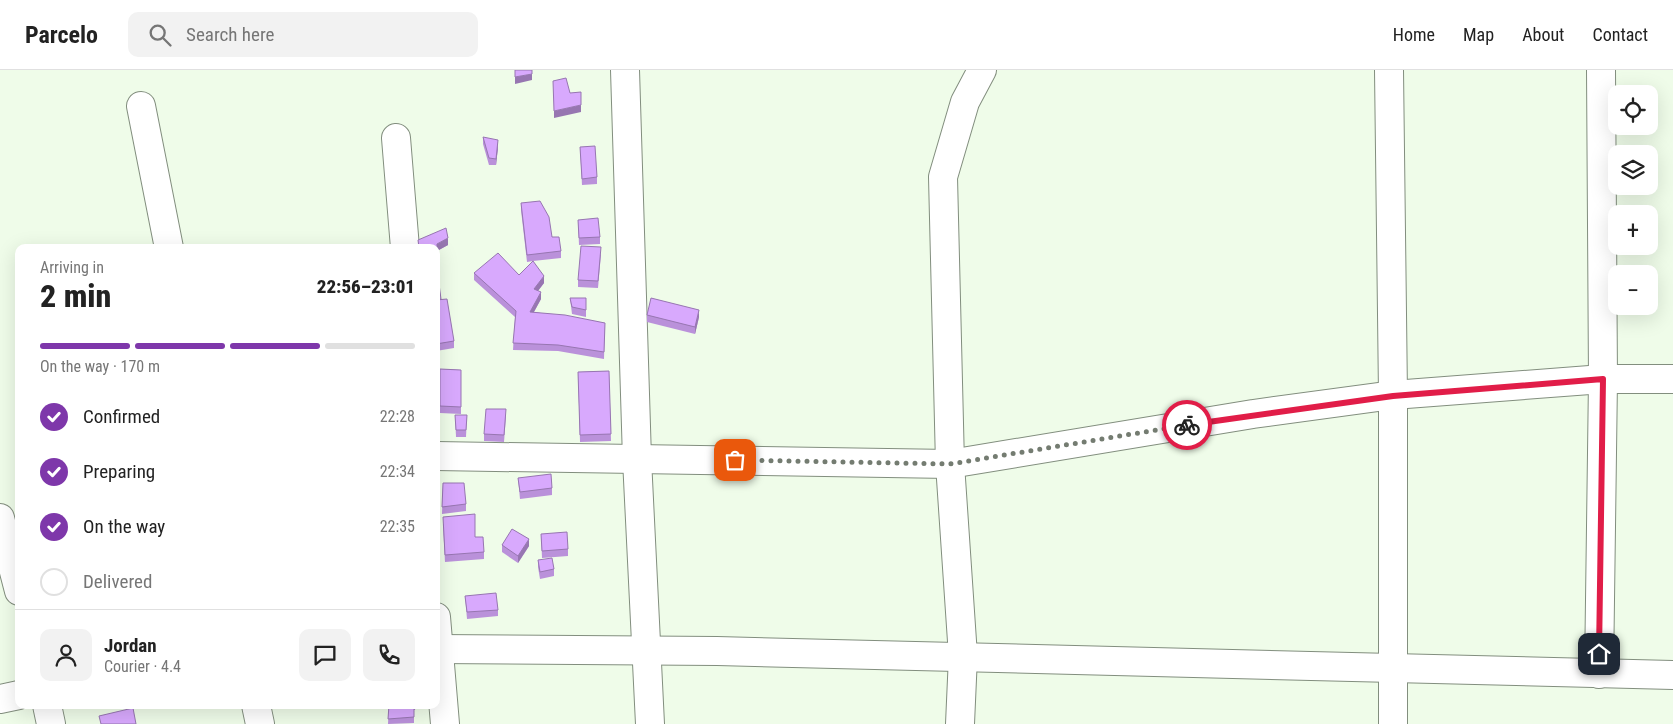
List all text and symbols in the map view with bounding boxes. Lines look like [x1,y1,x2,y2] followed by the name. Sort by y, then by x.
[128,12,478,57] search box
[25,21,98,49] text: Parcelo
[146,21,174,49] icon: search
[186,23,274,46] text: Search here
[1393,24,1435,45] text: Home
[1463,24,1494,45] text: Map
[1522,24,1564,45] text: About
[1592,24,1648,45] text: Contact
[1608,85,1658,315] map controls
[1608,85,1658,135] button: locate
[1608,145,1658,195] button: layers
[1608,205,1658,255] button: +
[40,258,104,277] text: Arriving in
[1608,265,1658,315] button: −
[317,275,415,298] text: 22:56–23:01
[40,277,111,315] text: 2 min
[40,357,160,376] text: On the way · 170 m
[1162,400,1212,450] courier
[40,403,68,431] icon: check
[83,405,160,428] text: Confirmed
[380,407,415,426] text: 22:28
[1173,411,1201,439] icon: bike
[714,439,756,481] pin
[721,446,749,474] icon: bag
[40,458,68,486] icon: check
[83,460,155,483] text: Preparing
[380,462,415,481] text: 22:34
[40,513,68,541] icon: check
[83,515,165,538] text: On the way
[380,517,415,536] text: 22:35
[83,570,152,593] text: Delivered
[40,629,92,681] button: person
[299,629,351,681] button: chat
[363,629,415,681] button: phone
[1578,633,1620,675] pin
[104,634,157,657] text: Jordan
[1585,640,1613,668] icon: home
[104,657,181,676] text: Courier · 4.4

